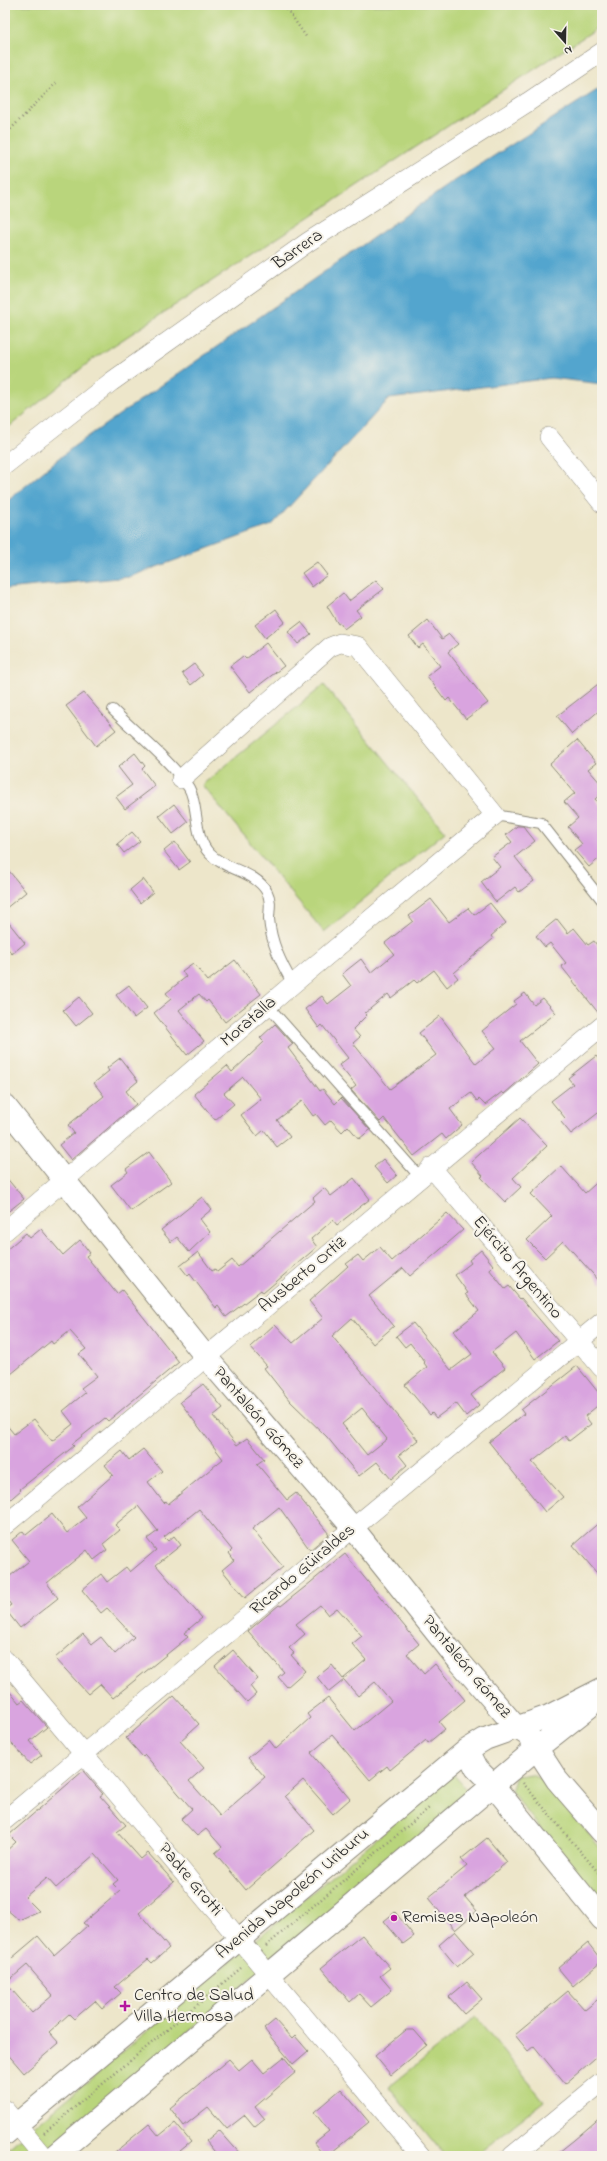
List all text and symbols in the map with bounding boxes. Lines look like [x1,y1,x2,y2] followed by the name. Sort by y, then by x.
[545,22,585,62] north arrow
[562,42,574,59] text: N
[267,223,329,277] street label: Barrera
[215,990,283,1054] street label: Moratalla
[465,1210,568,1326] street label: Ejército Argentino
[253,1230,353,1320] street label: Ausberto Ortiz
[206,1361,310,1475] street label: Pantaleón Gómez
[245,1518,361,1622] street label: Ricardo Güiraldes
[415,1610,517,1725] street label: Pantaleón Gómez
[211,1822,375,1966] street label: Avenida Napoleón Uriburu
[151,1838,229,1922] street label: Padre Grotti
[402,1905,538,1931] place label: Remises Napoleón
[389,1913,399,1923] marker: Remises Napoleón
[133,1983,254,2030] place label: Centro de Salud Villa Hermosa
[119,2000,131,2012] marker: Centro de Salud Villa Hermosa

